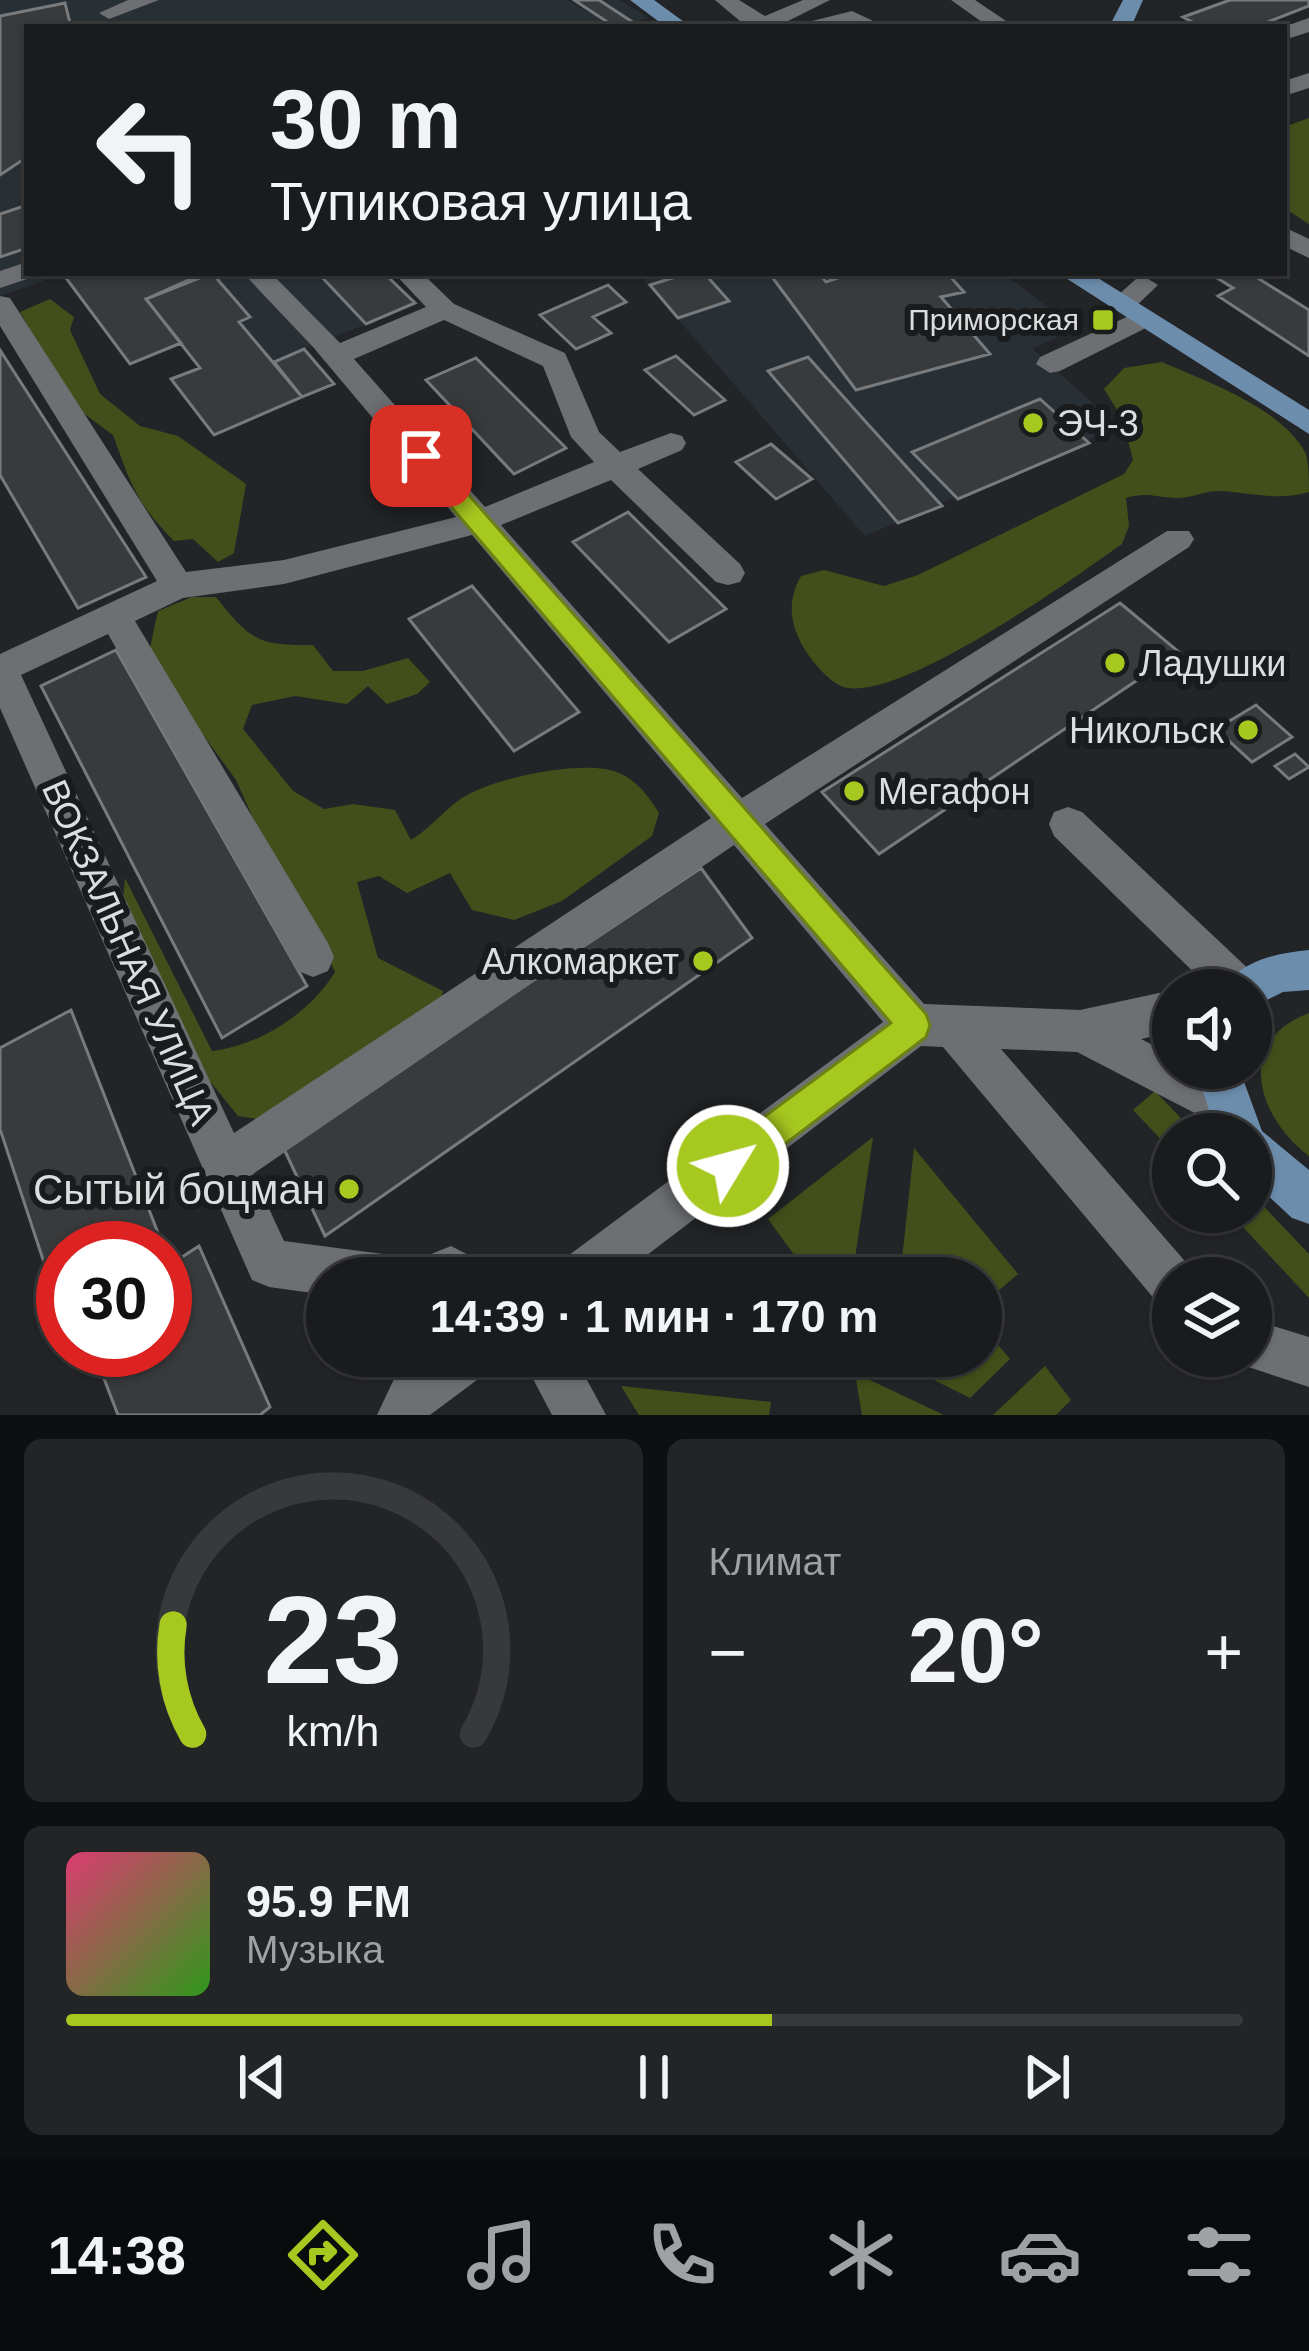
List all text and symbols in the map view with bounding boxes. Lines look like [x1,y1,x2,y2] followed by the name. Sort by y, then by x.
[72,72,228,228] icon: left
[270,72,461,166] text: 30 m
[270,171,691,231] text: Тупиковая улица
[908,303,1079,336] place label: Приморская
[1090,307,1116,333] marker: Приморская
[1057,403,1139,444] place label: ЭЧ-3
[370,405,472,507] pin
[1020,410,1046,436] marker: ЭЧ-3
[388,423,454,489] icon: arrive
[1139,643,1286,684] place label: Ладушки
[1102,650,1128,676] marker: Ладушки
[1069,710,1224,751] place label: Никольск
[1235,717,1261,743] marker: Никольск
[878,771,1030,812] place label: Мегафон
[34,773,223,1131] street label: ВОКЗАЛЬНАЯ УЛИЦА
[841,778,867,804] marker: Мегафон
[482,941,679,982] place label: Алкомаркет
[690,948,716,974] marker: Алкомаркет
[1152,969,1272,1377] map controls
[1152,969,1272,1089] button: sound
[665,1103,791,1229] position arrow
[1152,1113,1272,1233] button: search
[33,1166,325,1213] place label: Сытый боцман
[336,1176,362,1202] marker: Сытый боцман
[36,1221,192,1377] speed limit sign: 30
[1152,1257,1272,1377] button: layers
[430,1291,878,1342] text: 14:39 · 1 мин · 170 m
[709,1540,841,1583] text: Климат
[264,1570,403,1709] text: 23
[908,1601,1044,1701] text: 20°
[709,1615,747,1689] text: −
[1204,1615,1243,1689] text: +
[287,1706,380,1754] text: km/h
[246,1876,411,1927] text: 95.9 FM
[246,1928,384,1971] text: Музыка
[229,2044,295,2110] icon: previous
[621,2044,687,2110] icon: pause
[1014,2044,1080,2110] icon: next
[281,2213,365,2297] icon: directions
[460,2213,544,2297] icon: music
[640,2213,724,2297] icon: phone
[819,2213,903,2297] icon: climate
[998,2213,1082,2297] icon: car
[1177,2213,1261,2297] icon: filters
[48,2225,186,2285] text: 14:38

